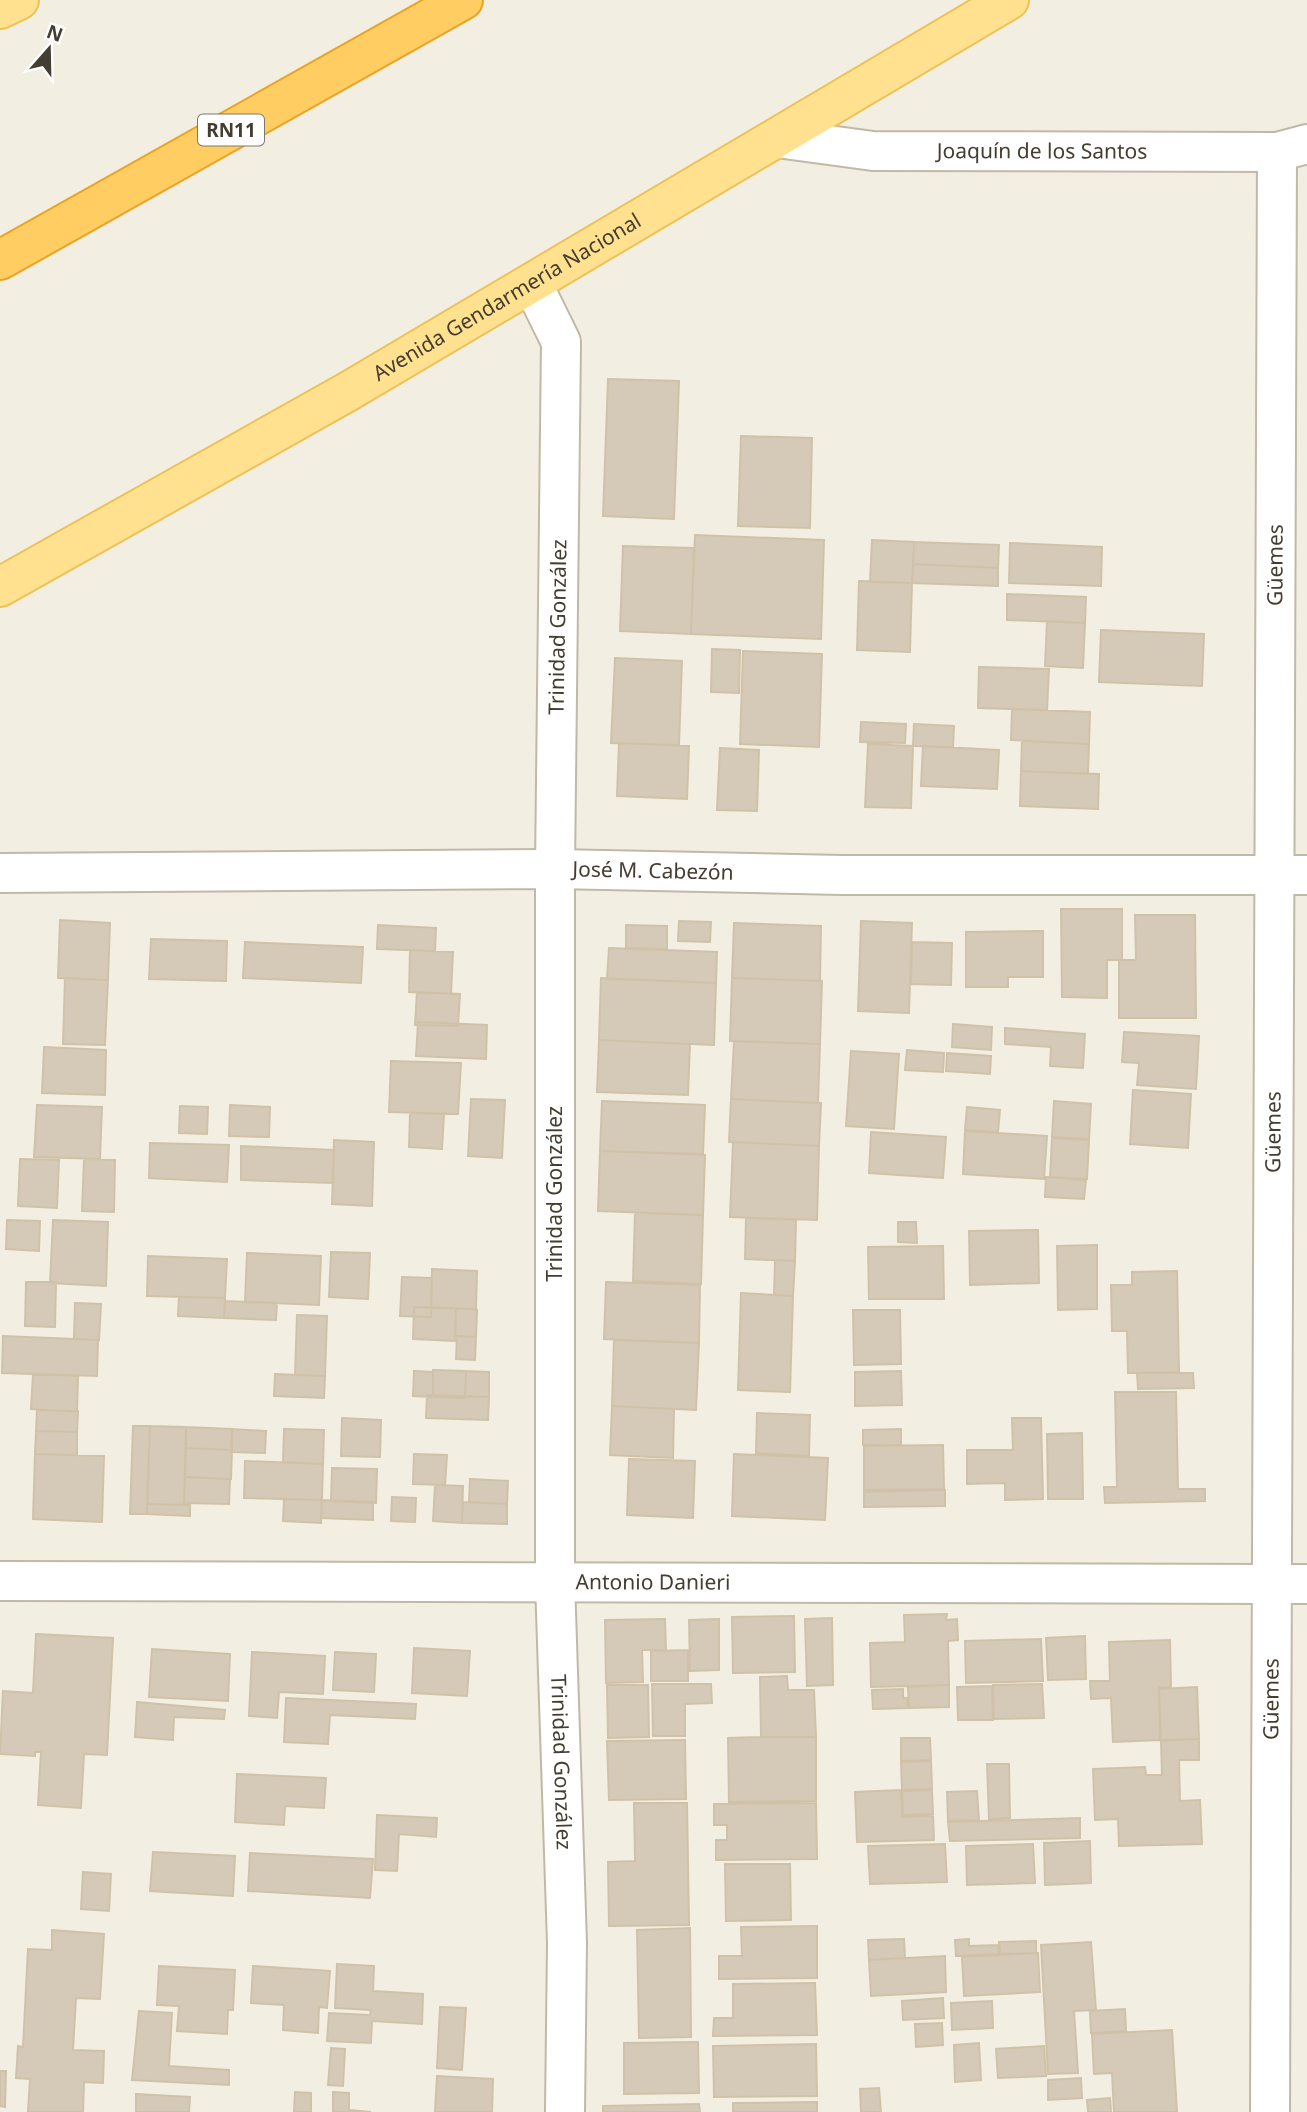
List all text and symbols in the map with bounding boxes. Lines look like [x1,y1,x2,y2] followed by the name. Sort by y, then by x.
[14,14,84,84] north arrow
[43,18,67,48] text: N
[198,114,264,146] road number: RN11
[935,136,1147,165] street label: Joaquín de los Santos
[367,206,646,387] street label: Avenida Gendarmería Nacional
[1260,524,1289,606] street label: Güemes
[541,539,573,715] street label: Trinidad González
[570,854,734,886] street label: José M. Cabezón
[1258,1091,1287,1173] street label: Güemes
[540,1106,568,1282] street label: Trinidad González
[576,1567,730,1596] street label: Antonio Danieri
[1256,1658,1285,1740] street label: Güemes
[545,1674,579,1851] street label: Trinidad González

